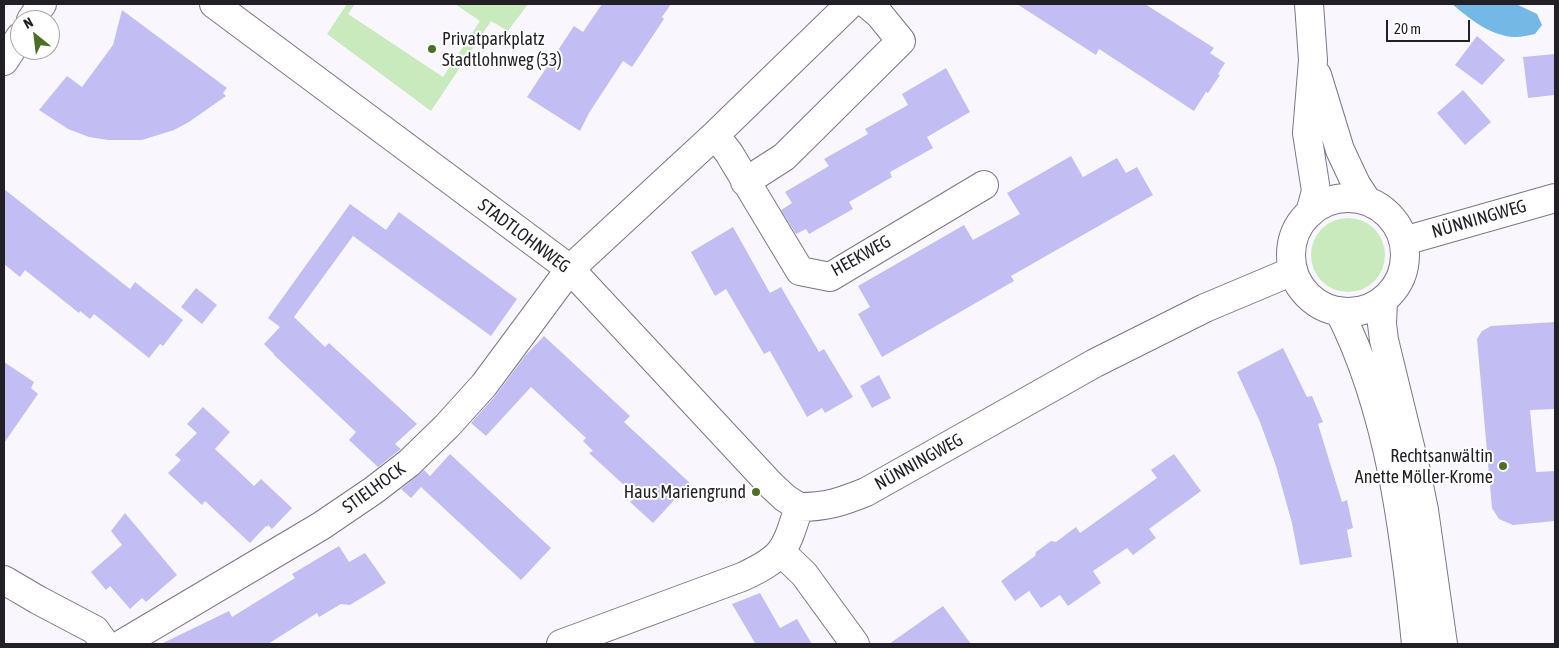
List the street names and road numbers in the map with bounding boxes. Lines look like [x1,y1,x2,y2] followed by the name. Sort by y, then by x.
[474,194,574,278] street label: STADTLOHNWEG
[1429,195,1529,243] street label: NÜNNINGWEG
[827,231,895,281] street label: HEEKWEG
[871,429,967,495] street label: NÜNNINGWEG
[338,458,410,518] street label: STIELHOCK

